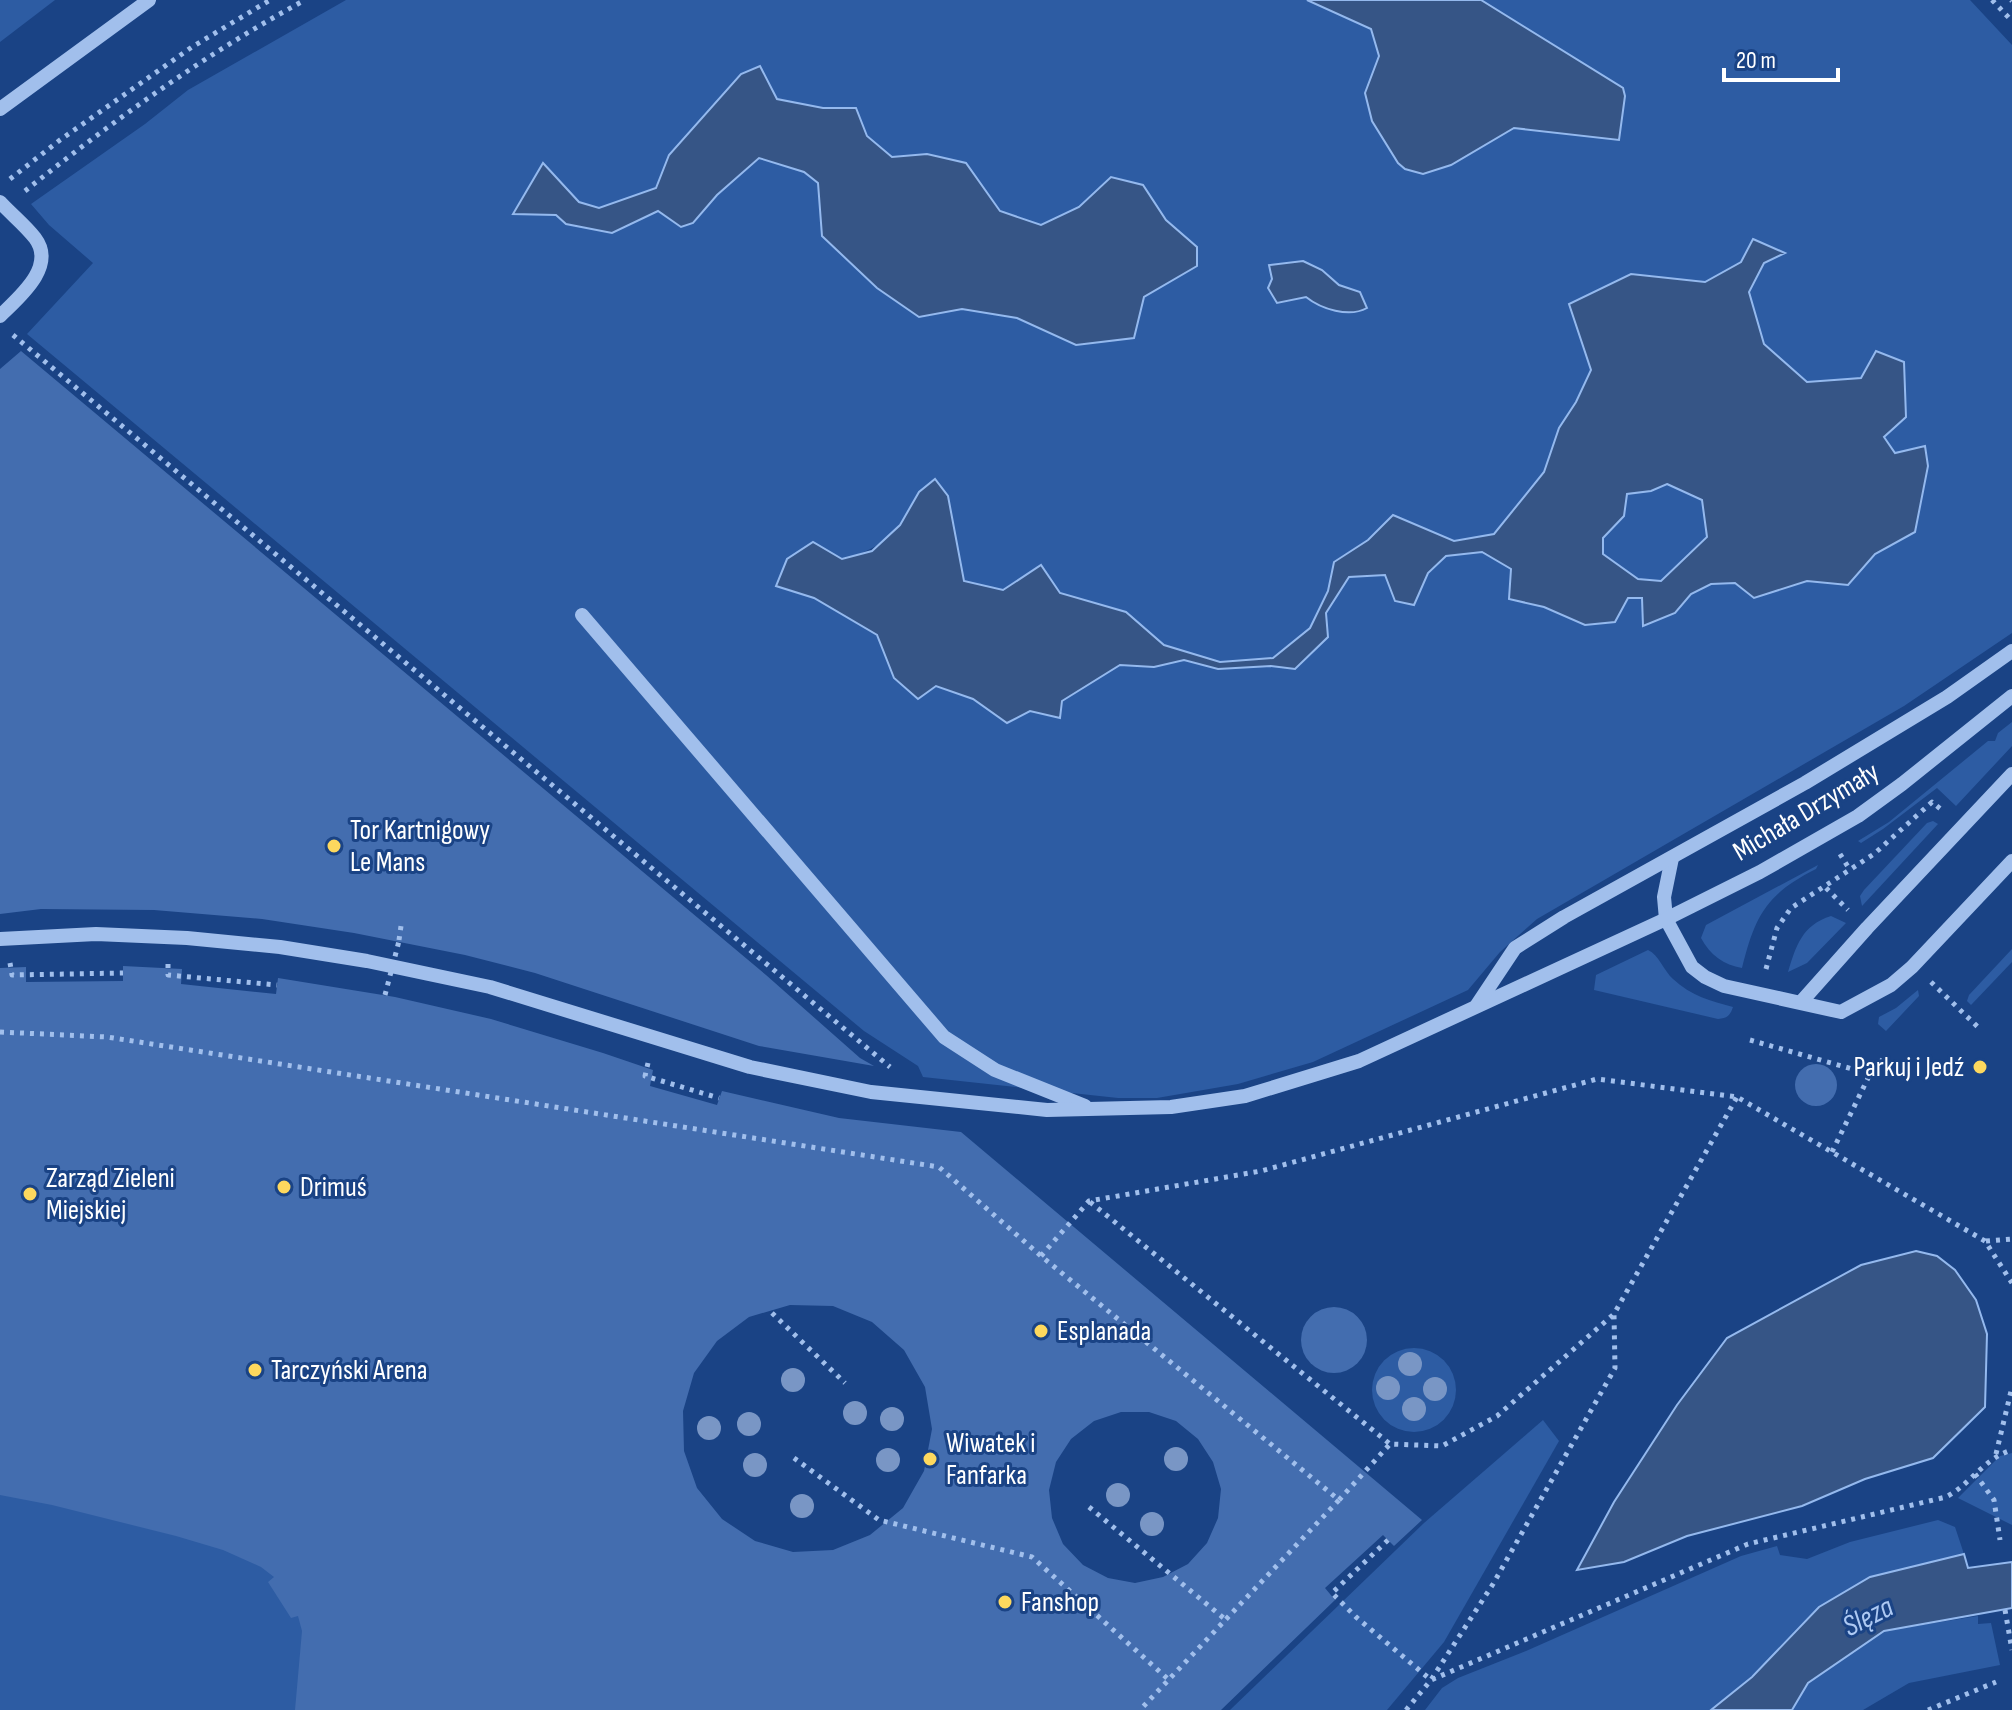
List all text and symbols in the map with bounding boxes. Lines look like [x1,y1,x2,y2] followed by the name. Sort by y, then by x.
[1724,32,1838,82] scale bar
[1736,46,1776,75] text: 20 m
[1727,755,1885,868] street label: Michała Drzymały
[350,814,490,879] place label: Tor Kartnigowy Le Mans
[325,837,343,855] marker: Tor Kartnigowy Le Mans
[1853,1051,1964,1084] place label: Parkuj i Jedź
[1971,1058,1989,1076] marker: Parkuj i Jedź
[46,1162,175,1227] place label: Zarząd Zieleni Miejskiej
[300,1171,367,1204] place label: Drimuś
[275,1178,293,1196] marker: Drimuś
[21,1185,39,1203] marker: Zarząd Zieleni Miejskiej
[1057,1315,1151,1348] place label: Esplanada
[1032,1322,1050,1340] marker: Esplanada
[271,1354,427,1387] place label: Tarczyński Arena
[246,1361,264,1379] marker: Tarczyński Arena
[946,1427,1036,1492] place label: Wiwatek i Fanfarka
[921,1450,939,1468] marker: Wiwatek i Fanfarka
[1021,1586,1099,1619] place label: Fanshop
[1837,1589,1899,1645] water label: Ślęza
[996,1593,1014,1611] marker: Fanshop

